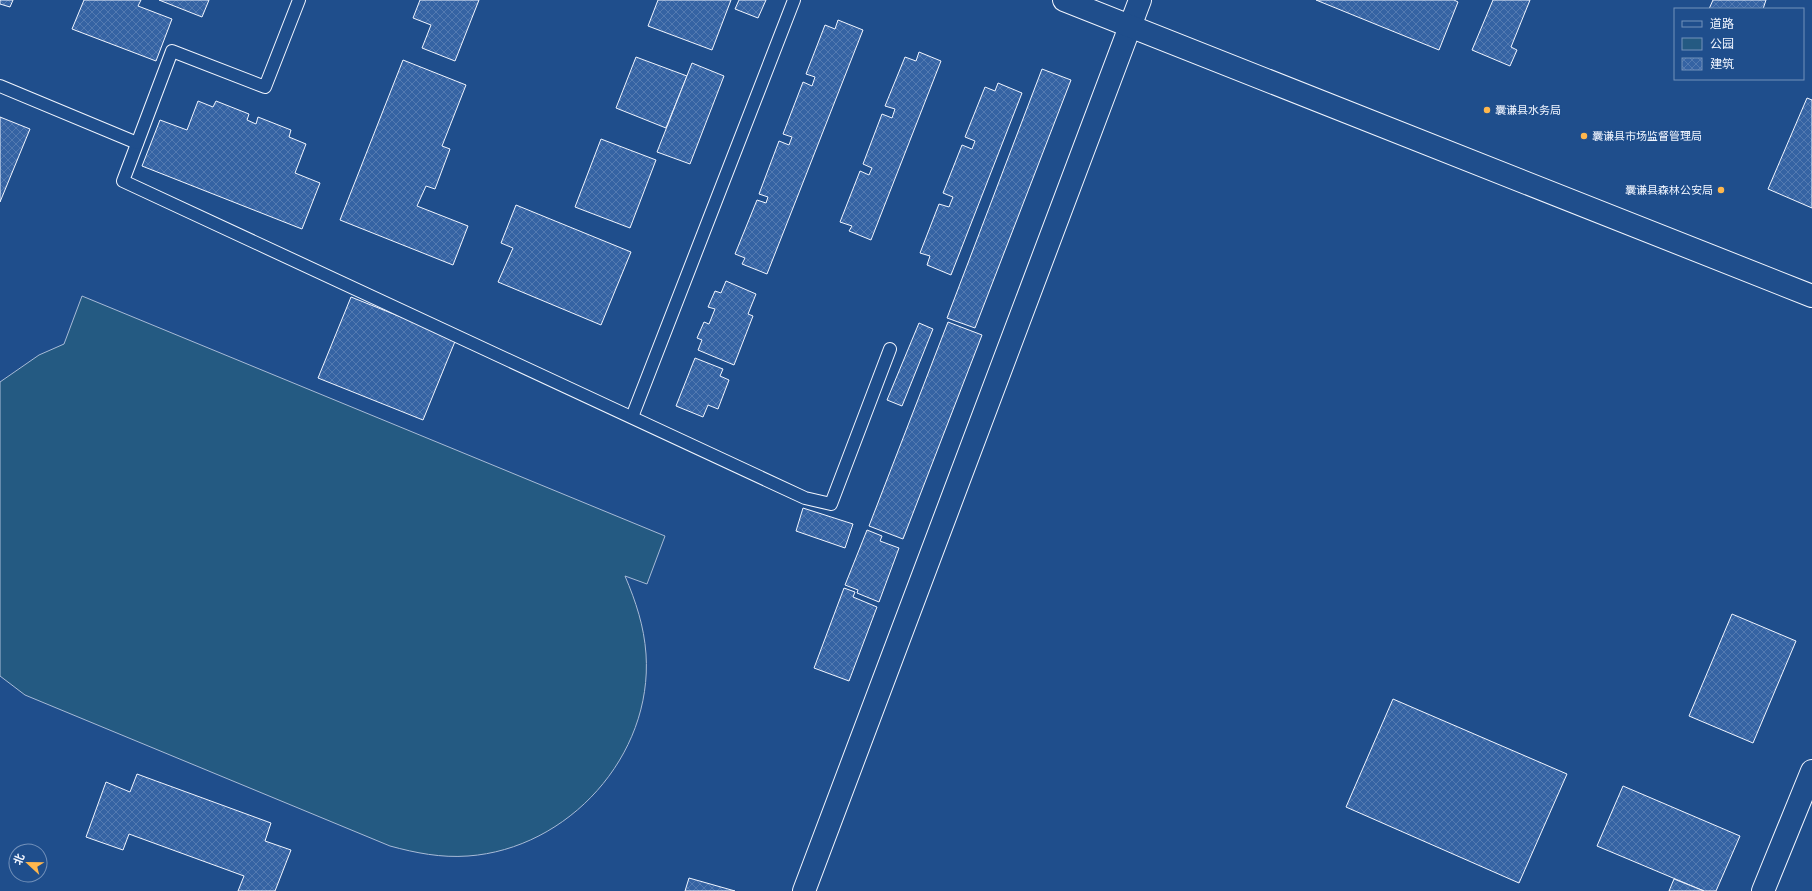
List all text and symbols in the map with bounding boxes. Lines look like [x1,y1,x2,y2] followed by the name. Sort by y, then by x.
[1674,8,1804,80] legend
[1710,16,1734,33] text: 道路
[1710,36,1734,53] text: 公园
[1710,56,1734,73] text: 建筑
[1495,103,1561,118] place label: 囊谦县水务局
[1482,105,1492,115] marker: 囊谦县水务局
[1592,129,1702,144] place label: 囊谦县市场监督管理局
[1579,131,1589,141] marker: 囊谦县市场监督管理局
[1625,183,1713,198] place label: 囊谦县森林公安局
[1716,185,1726,195] marker: 囊谦县森林公安局
[8,843,48,883] north arrow
[10,852,28,867] text: 北

